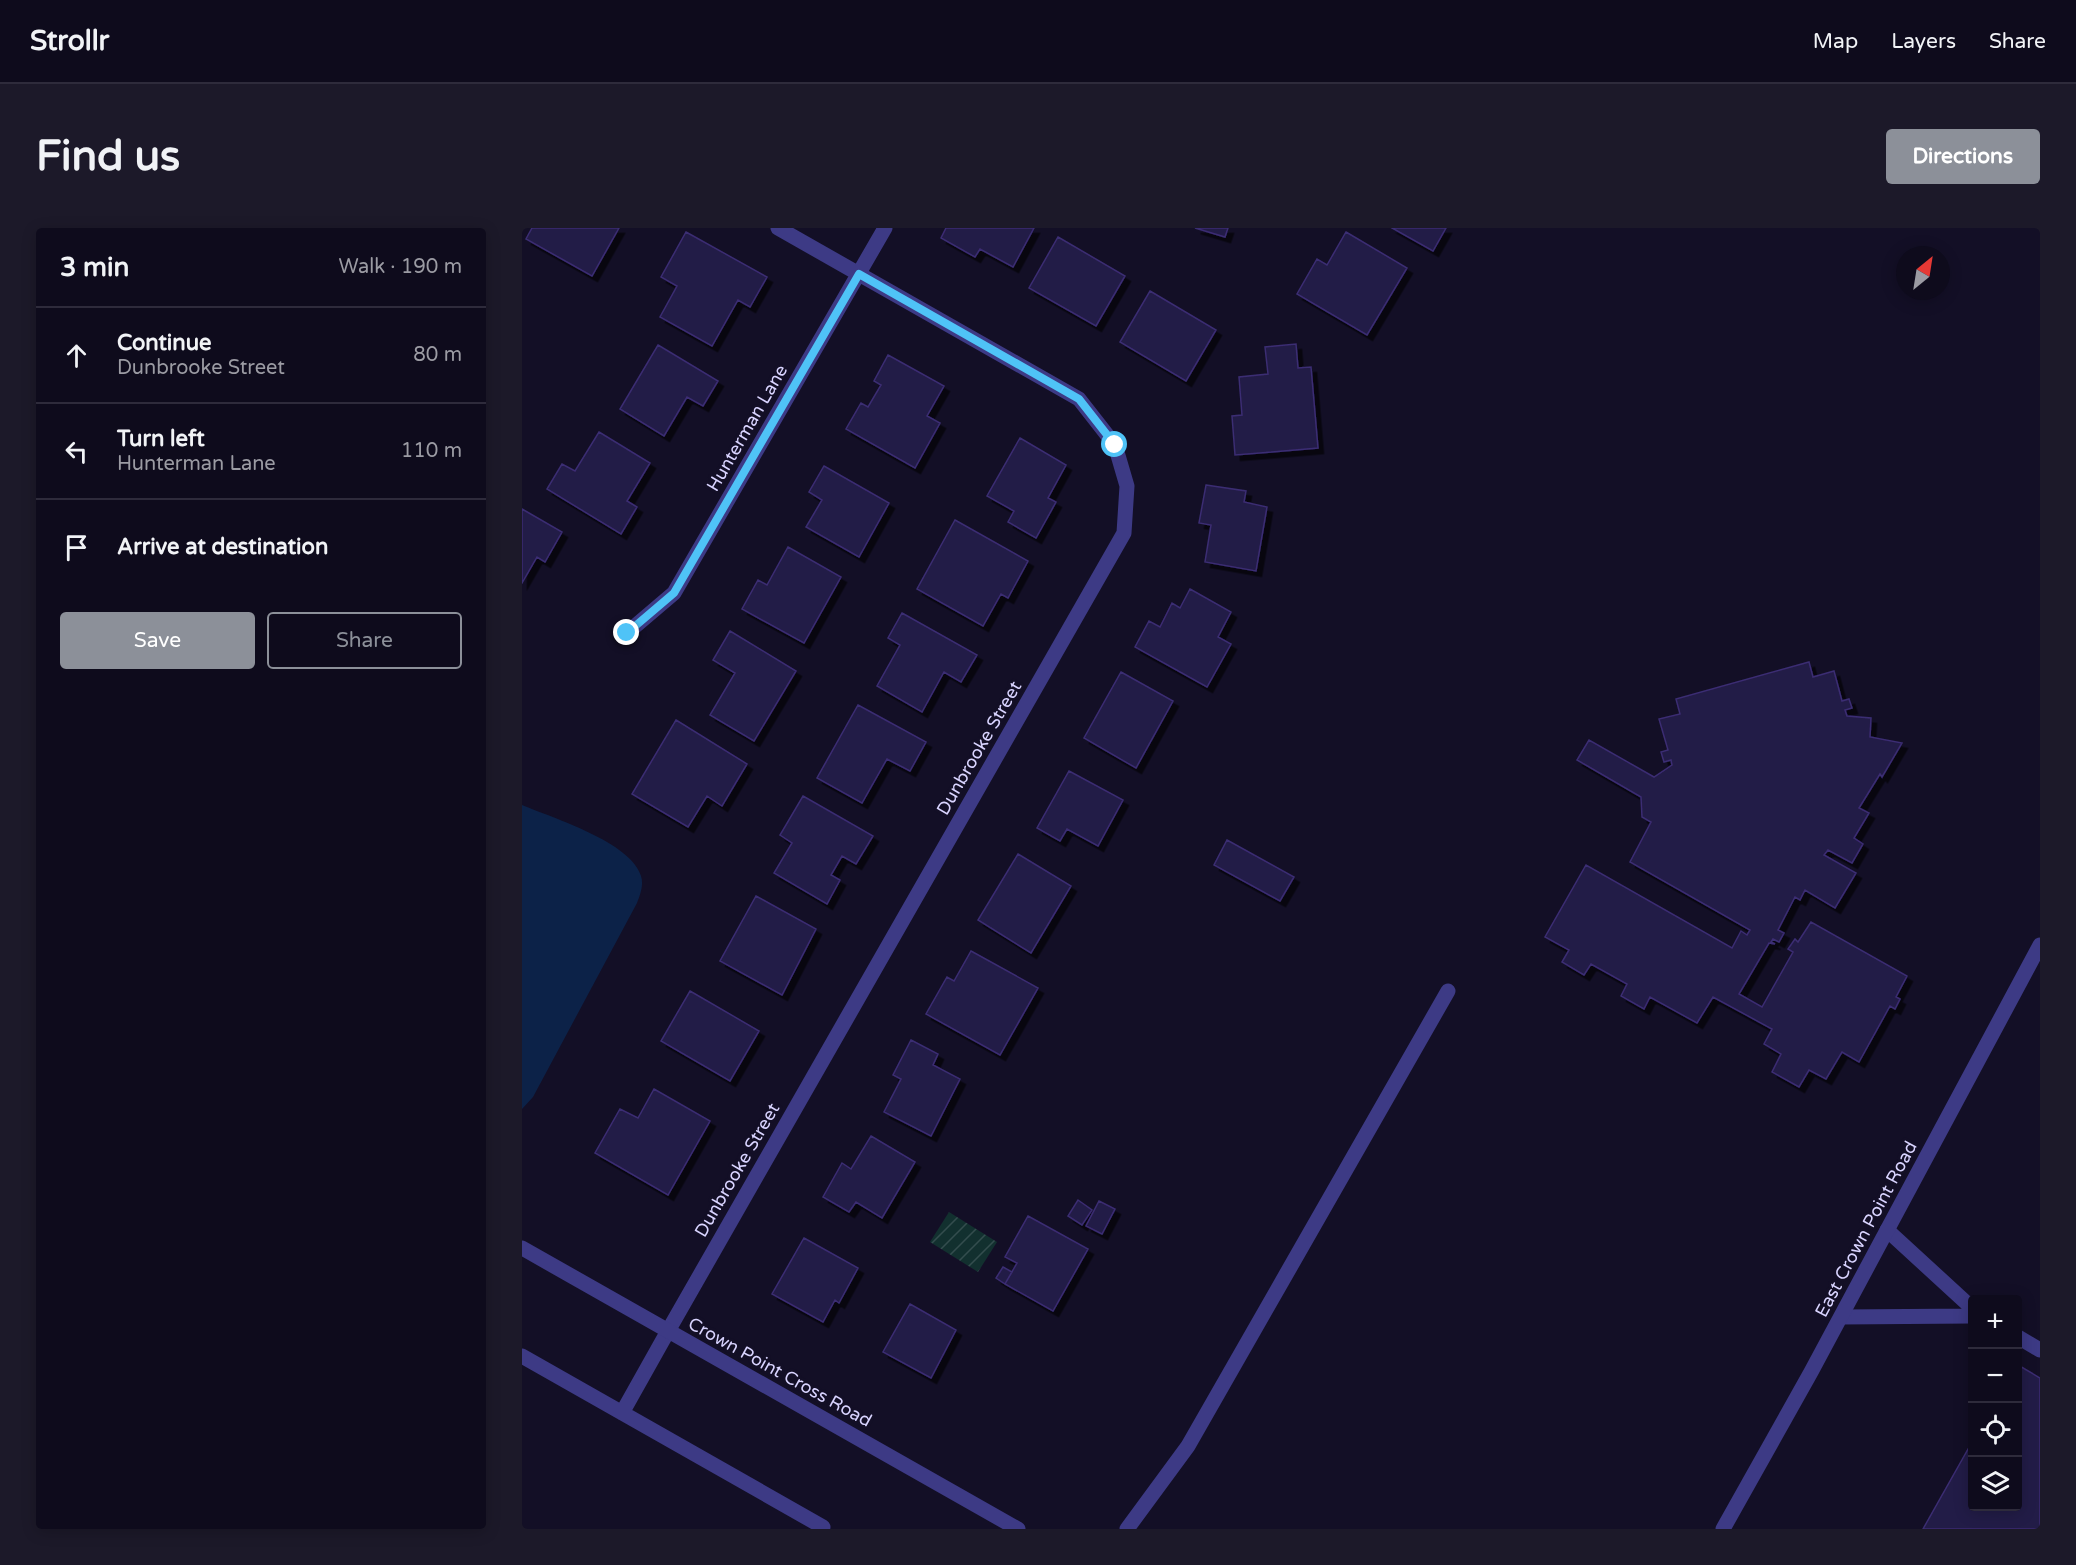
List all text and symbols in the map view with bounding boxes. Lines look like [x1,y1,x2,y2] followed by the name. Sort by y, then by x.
[30,24,109,58] text: Strollr
[1813,29,1858,54] text: Map
[1891,29,1956,54] text: Layers
[1989,29,2046,54] text: Share
[1886,129,2040,184] button: Directions
[36,131,180,182] text: Find us
[1896,246,1950,300] north arrow
[60,252,129,283] text: 3 min
[339,255,462,279] text: Walk · 190 m
[117,330,212,356] text: Continue
[60,339,93,372] icon: ahead
[413,343,462,367] text: 80 m
[117,356,285,380] text: Dunbrooke Street
[702,361,792,495] street label: Hunterman Lane
[117,426,205,452] text: Turn left
[1101,431,1127,457] route start
[60,435,93,468] icon: left
[401,439,462,463] text: 110 m
[117,452,276,476] text: Hunterman Lane
[60,531,93,564] icon: arrive
[117,534,328,560] text: Arrive at destination
[60,612,255,669] button: Save
[267,612,462,669] button: Share
[613,619,639,645] route end
[932,677,1026,819] street label: Dunbrooke Street
[690,1099,784,1241] street label: Dunbrooke Street
[1810,1137,1922,1321] street label: East Crown Point Road
[1968,1295,2022,1511] map controls
[1968,1295,2022,1349] button: +
[684,1312,876,1432] street label: Crown Point Cross Road
[1968,1349,2022,1403] button: −
[1968,1403,2022,1457] button: locate
[1968,1457,2022,1511] button: layers

